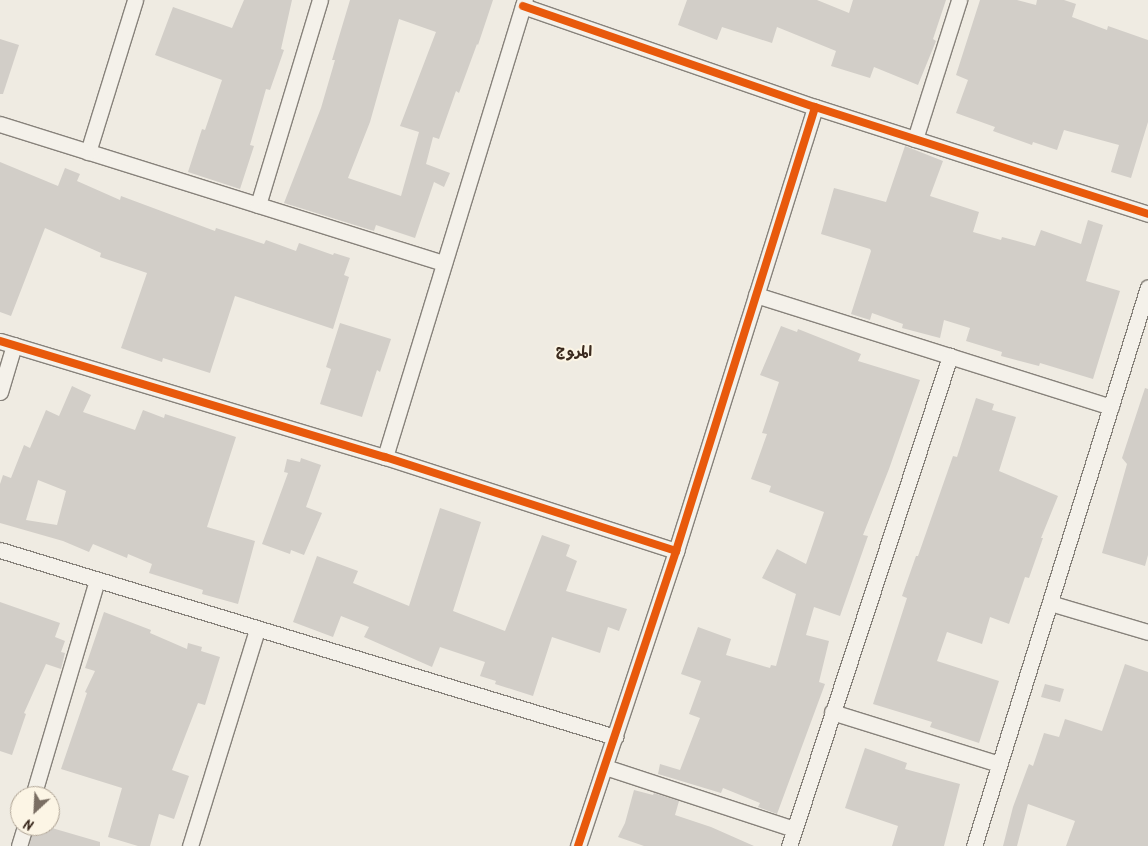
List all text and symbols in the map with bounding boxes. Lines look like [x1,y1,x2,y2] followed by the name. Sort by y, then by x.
[556,344,592,360] district label: المروج
[10,786,60,836] north arrow
[20,812,38,836] text: N

